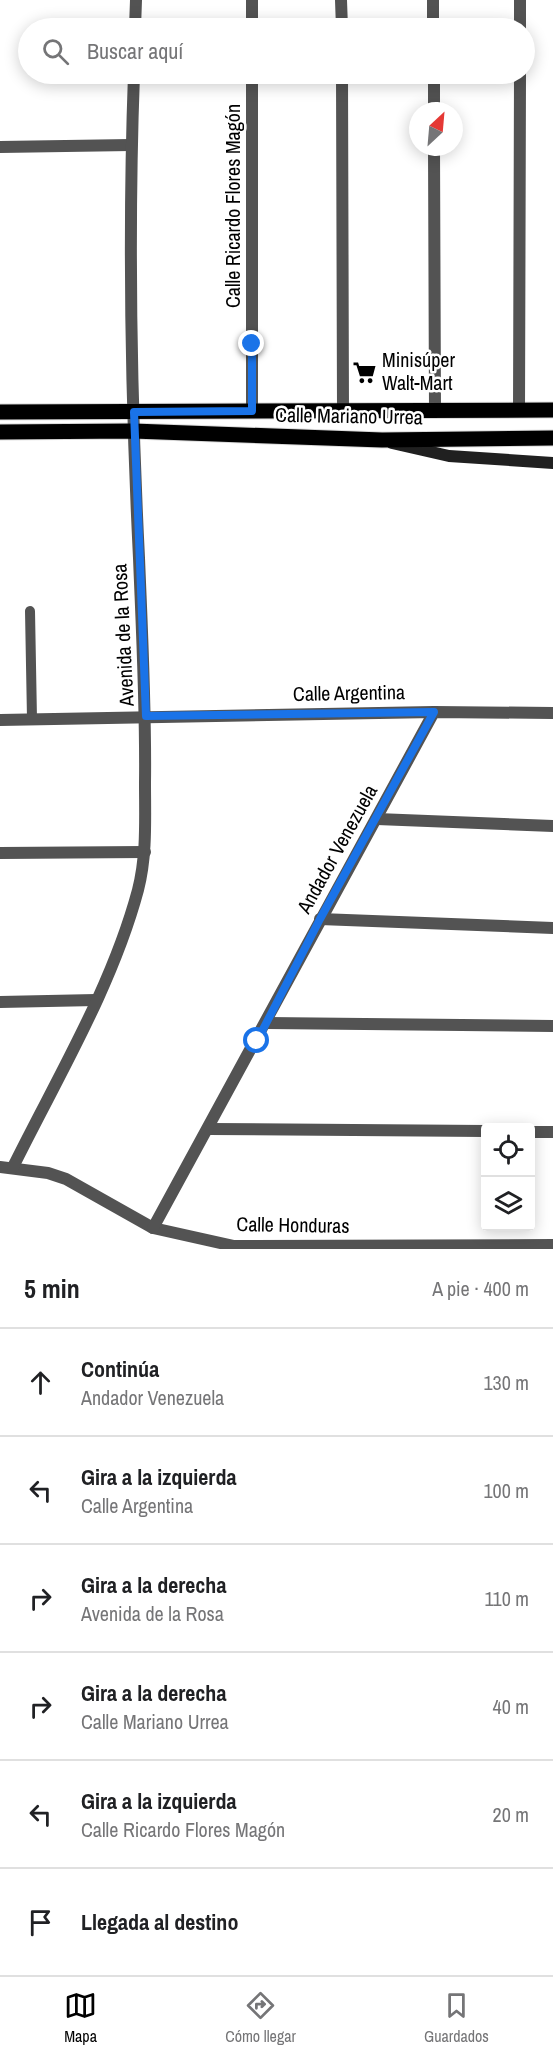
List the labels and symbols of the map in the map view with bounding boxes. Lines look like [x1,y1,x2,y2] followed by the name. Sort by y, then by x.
[409,102,463,156] north arrow
[219,104,246,308] street label: Calle Ricardo Flores Magón
[238,330,264,356] route end
[382,346,455,396] place label: Minisúper Walt-Mart
[351,359,377,385] supermarket icon: Minisúper Walt-Mart
[275,401,423,430] street label: Calle Mariano Urrea
[105,563,140,708] street label: Avenida de la Rosa
[293,678,405,707] street label: Calle Argentina
[290,780,383,919] street label: Andador Venezuela
[243,1027,269,1053] route start
[236,1210,350,1239] street label: Calle Honduras

